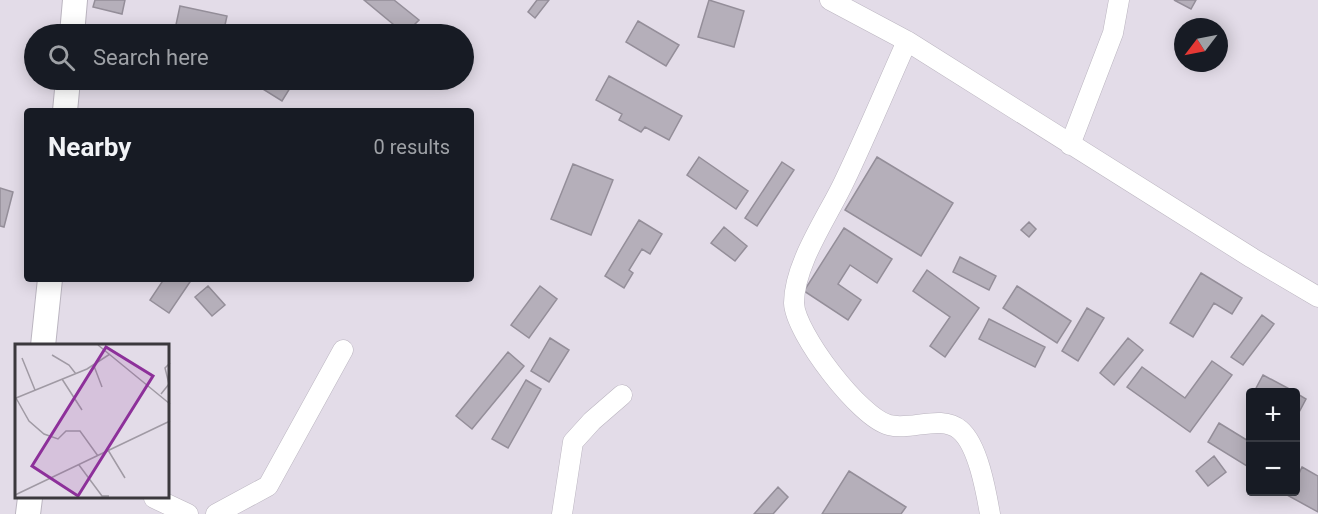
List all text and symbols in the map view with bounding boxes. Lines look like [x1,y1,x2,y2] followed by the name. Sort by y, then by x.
[1174,18,1228,72] north arrow
[24,24,474,90] search box
[45,41,78,74] icon: search
[93,45,209,70] text: Search here
[48,132,131,162] text: Nearby
[374,135,450,159] text: 0 results
[15,344,170,499] inset map
[1246,388,1300,496] map controls
[1246,388,1300,442] button: +
[1246,442,1300,496] button: −

